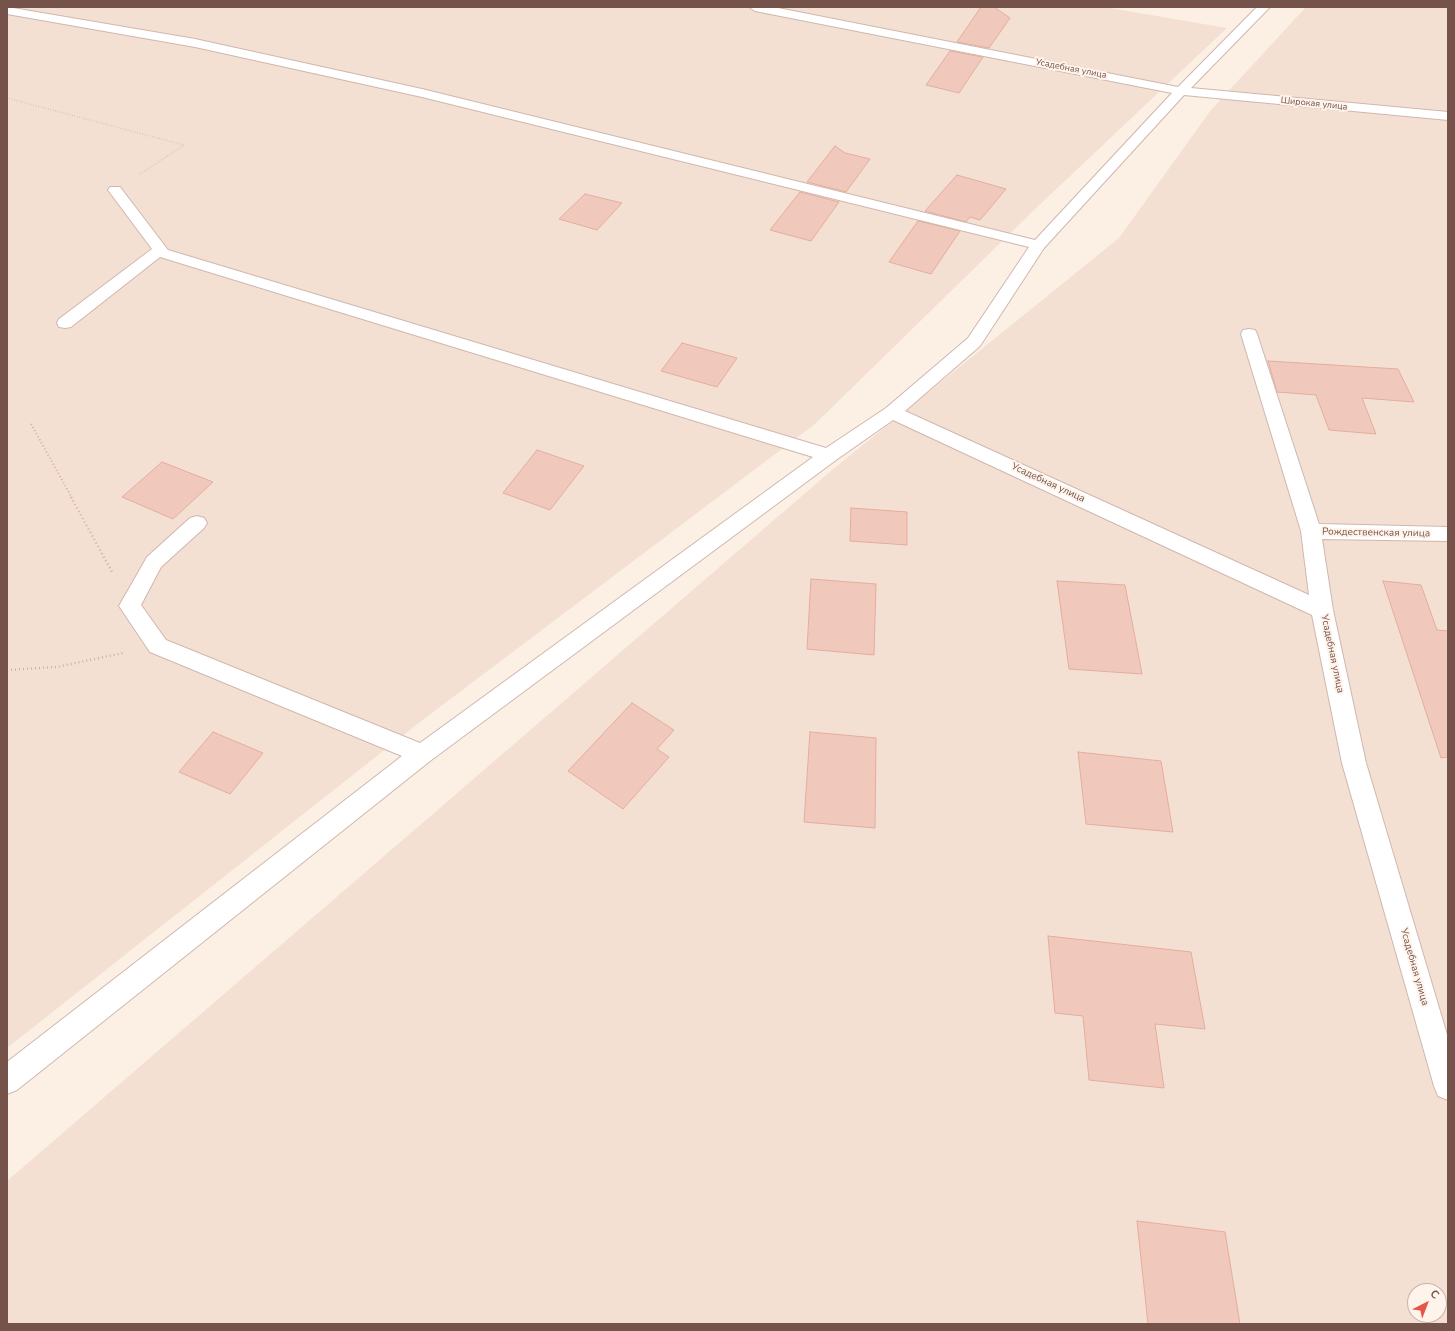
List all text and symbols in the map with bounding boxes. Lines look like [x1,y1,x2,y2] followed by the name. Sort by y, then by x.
[1035,57,1107,81] street label: Усадебная улица
[1280,95,1348,113] street label: Широкая улица
[1009,461,1087,505] street label: Усадебная улица
[1322,526,1430,540] street label: Рождественская улица
[1318,614,1346,694] street label: Усадебная улица
[1397,927,1431,1007] street label: Усадебная улица
[1407,1283,1447,1323] north arrow
[1427,1286,1442,1303] text: С

